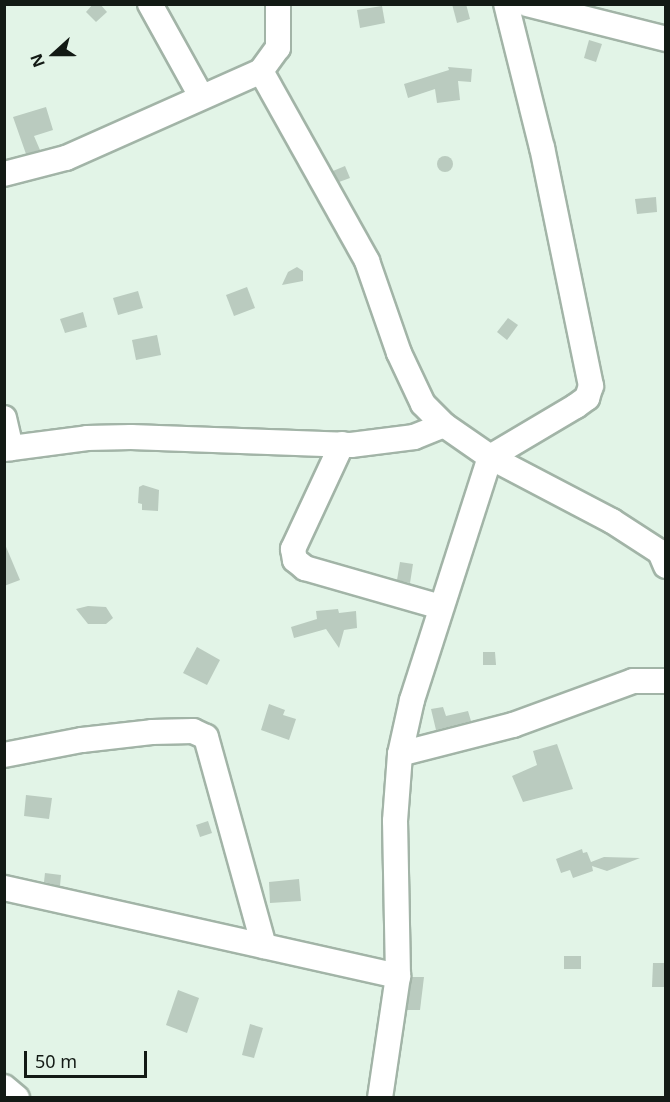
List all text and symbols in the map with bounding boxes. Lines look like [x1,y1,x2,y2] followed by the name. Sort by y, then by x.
[24,24,84,84] north arrow
[25,50,50,70] text: N
[27,1039,150,1077] scale bar
[35,1049,77,1073] text: 50 m

